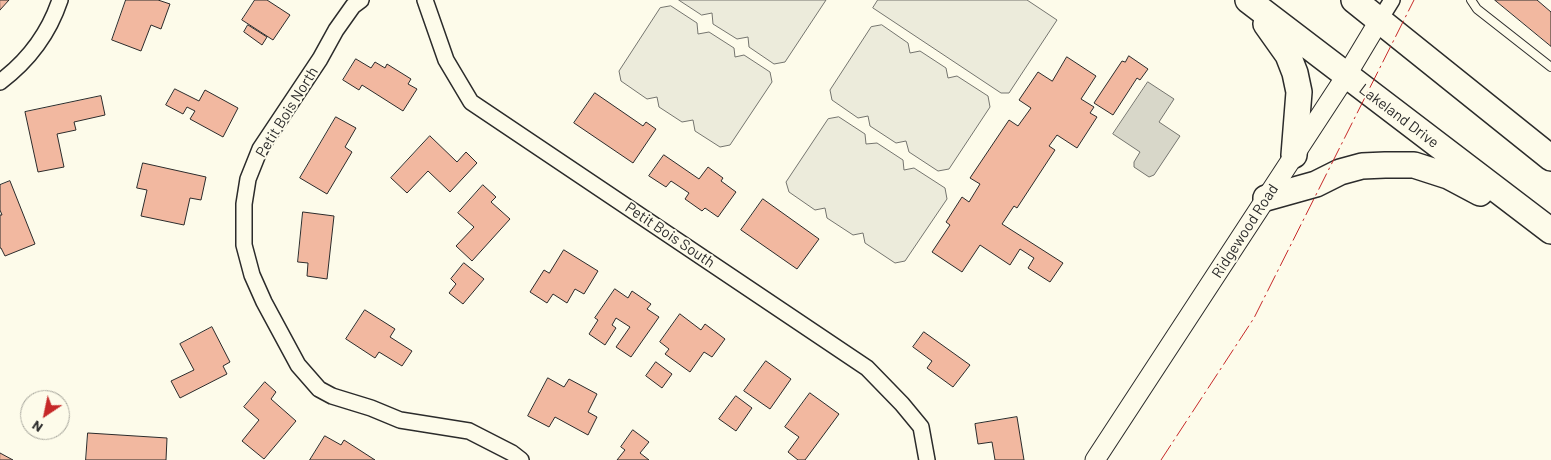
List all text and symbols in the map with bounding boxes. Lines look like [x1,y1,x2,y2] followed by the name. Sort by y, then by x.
[252,63,322,161] street label: Petit Bois North
[1356,80,1442,152] street label: Lakeland Drive
[1208,181,1282,281] street label: Ridgewood Road
[622,198,718,272] street label: Petit Bois South
[20,390,70,440] north arrow
[28,417,46,437] text: N

